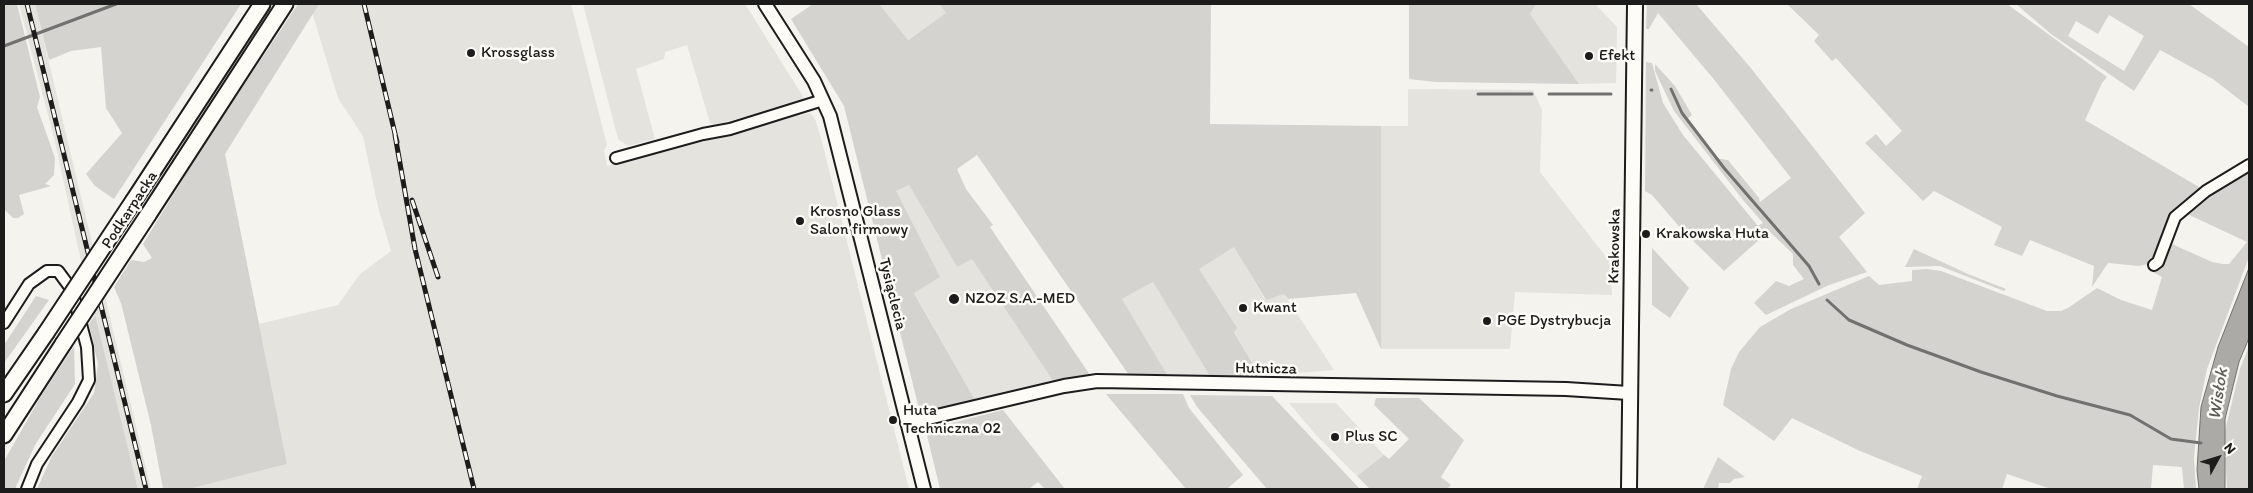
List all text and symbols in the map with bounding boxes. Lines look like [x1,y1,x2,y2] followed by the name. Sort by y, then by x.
[481,43,555,63] place label: Krossglass
[1599,46,1635,66] place label: Efekt
[465,47,477,59] marker: Krossglass
[1583,50,1595,62] marker: Efekt
[98,168,162,252] street label: Podkarpacka
[810,202,908,240] place label: Krosno Glass Salon firmowy
[1605,208,1625,284] street label: Krakowska
[794,215,806,227] marker: Krosno Glass Salon firmowy
[1656,224,1769,244] place label: Krakowska Huta
[1640,228,1652,240] marker: Krakowska Huta
[874,256,910,332] street label: Tysiąclecia
[965,289,1075,309] place label: NZOZ S.A.-MED
[947,292,961,306] marker: NZOZ S.A.-MED
[1253,298,1297,318] place label: Kwant
[1237,302,1249,314] marker: Kwant
[1497,311,1611,331] place label: PGE Dystrybucja
[1481,315,1493,327] marker: PGE Dystrybucja
[1235,359,1297,379] street label: Hutnicza
[2204,367,2234,421] water label: Wisłok
[903,401,1001,439] place label: Huta Techniczna 02
[887,414,899,426] marker: Huta Techniczna 02
[1345,427,1398,447] place label: Plus SC
[1329,431,1341,443] marker: Plus SC
[2193,433,2243,483] north arrow
[2220,439,2240,457] text: N

